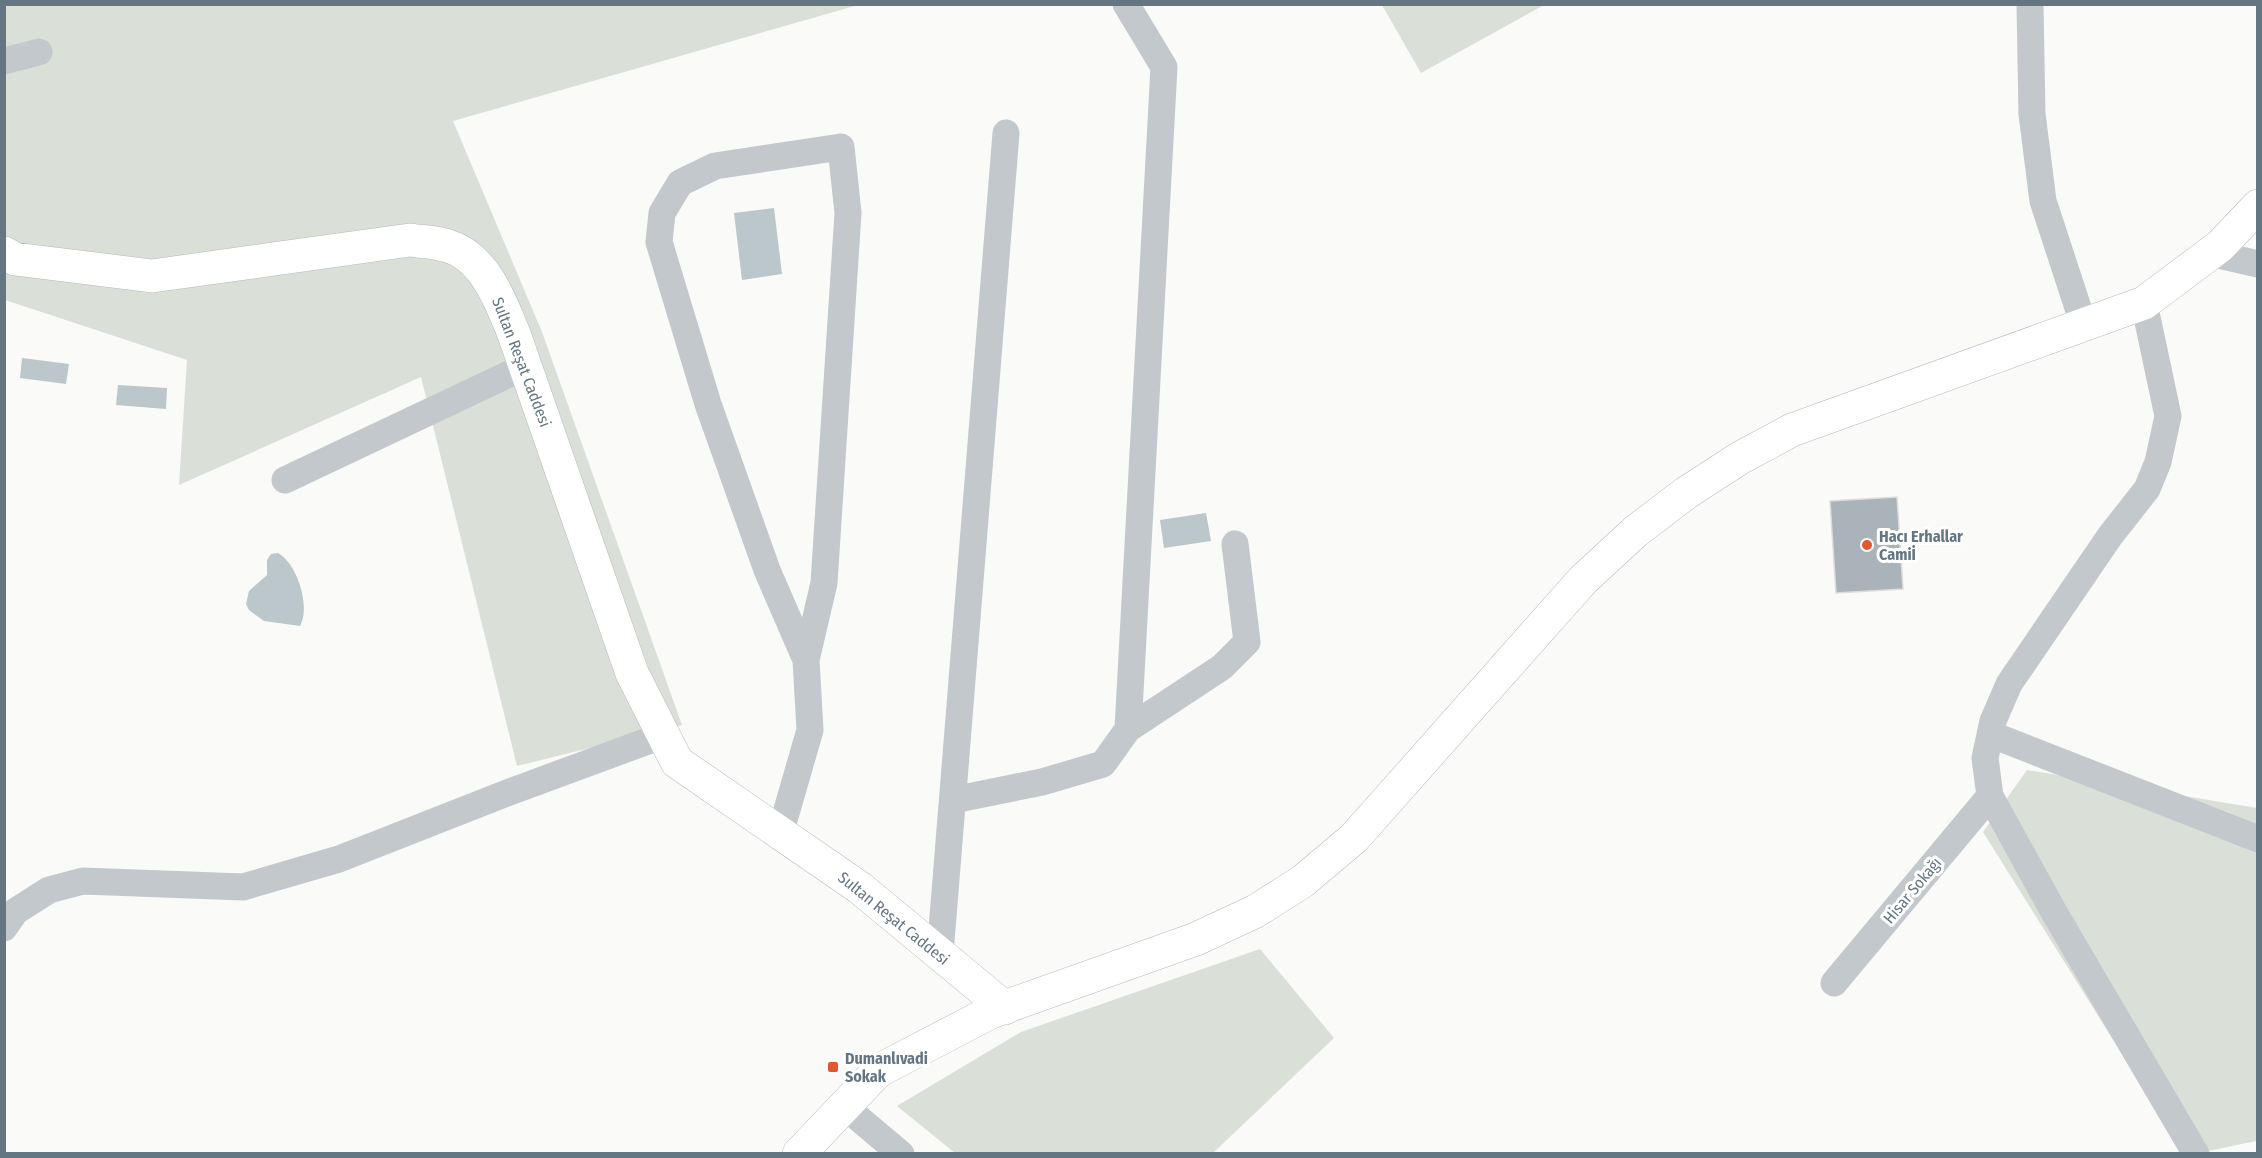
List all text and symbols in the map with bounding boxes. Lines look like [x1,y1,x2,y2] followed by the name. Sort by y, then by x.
[488,295,555,430] street label: Sultan Reşat Caddesi
[1879,527,1963,564] place label: Hacı Erhallar Camiİ
[1860,538,1874,552] marker: Hacı Erhallar Camiİ
[1879,853,1946,927] street label: Hisar Sokağı
[834,868,953,969] street label: Sultan Reşat Caddesi
[845,1049,928,1086] place label: Dumanlıvadi Sokak
[826,1060,840,1074] marker: Dumanlıvadi Sokak

